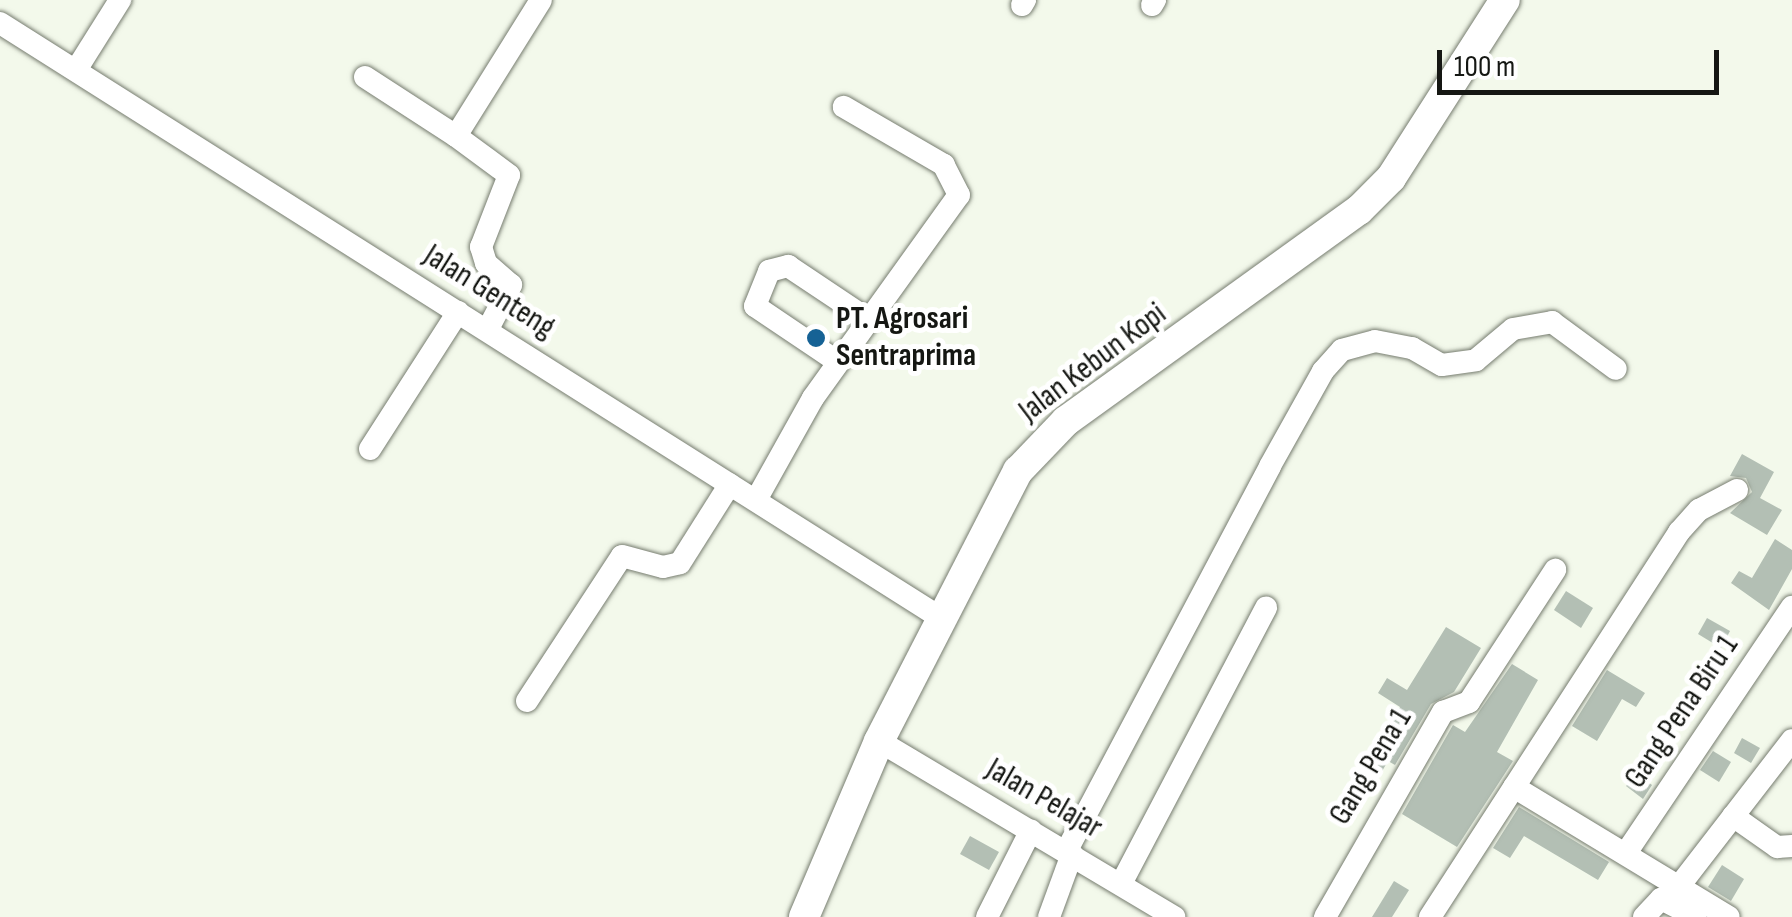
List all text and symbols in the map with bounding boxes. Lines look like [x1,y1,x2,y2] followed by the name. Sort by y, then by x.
[1442,30,1724,92] scale bar
[1454,49,1515,85] text: 100 m
[416,237,562,347] street label: Jalan Genteng
[1012,295,1174,431] street label: Jalan Kebun Kopi
[836,301,976,376] place label: PT. Agrosari Sentraprima
[805,327,827,349] marker: PT. Agrosari Sentraprima
[1617,628,1747,796] street label: Gang Pena Biru 1
[1321,702,1421,832] street label: Gang Pena 1
[979,750,1109,848] street label: Jalan Pelajar

